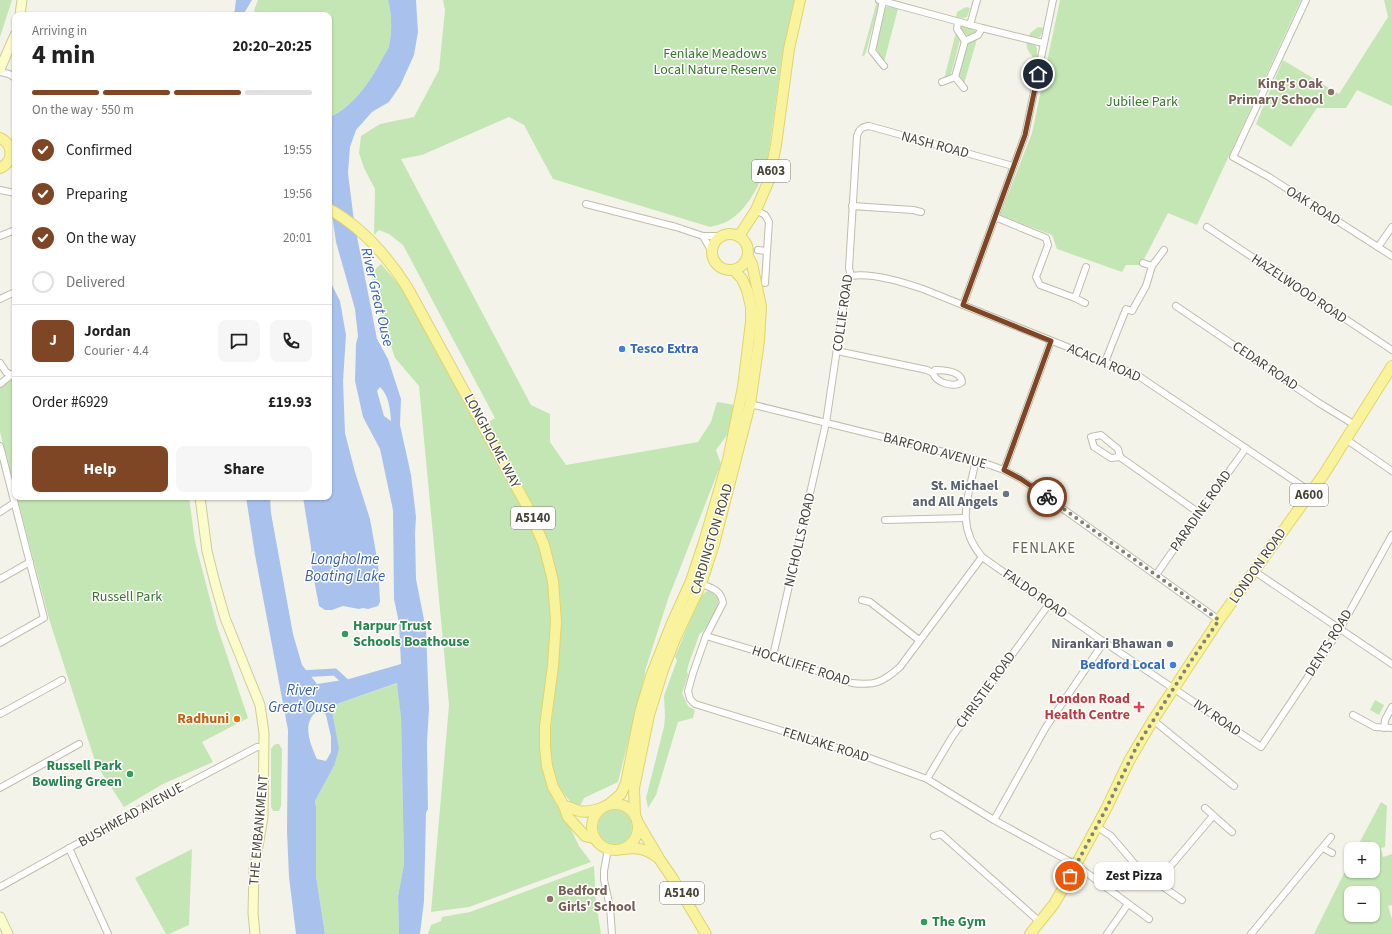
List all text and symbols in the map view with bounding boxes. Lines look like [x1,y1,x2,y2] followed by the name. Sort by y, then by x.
[32,22,87,40] text: Arriving in
[32,36,95,73] text: 4 min
[232,36,312,57] text: 20:20–20:25
[654,44,776,80] park label: Fenlake Meadows Local Nature Reserve
[1021,57,1055,91] pin
[1027,63,1049,85] icon: home
[1228,74,1323,110] place label: King's Oak Primary School
[1326,87,1336,97] marker: King's Oak Primary School
[1106,92,1178,112] park label: Jubilee Park
[32,101,134,119] text: On the way · 550 m
[899,126,971,164] street label: NASH ROAD
[32,139,54,161] icon: check
[66,140,132,161] text: Confirmed
[283,141,312,159] text: 19:55
[752,160,790,182] road number: A603
[1282,181,1344,231] street label: OAK ROAD
[32,183,54,205] icon: check
[66,184,127,205] text: Preparing
[283,185,312,203] text: 19:56
[32,227,54,249] icon: check
[66,228,136,249] text: On the way
[283,229,312,247] text: 20:01
[355,245,399,349] water label: River Great Ouse
[1247,249,1351,329] street label: HAZELWOOD ROAD
[66,272,125,293] text: Delivered
[828,273,858,353] street label: COLLIE ROAD
[218,320,260,362] button: chat
[270,320,312,362] button: phone
[84,321,131,342] text: Jordan
[49,330,57,351] text: J
[1228,337,1302,395] street label: CEDAR ROAD
[1064,338,1144,388] street label: ACACIA ROAD
[630,339,699,359] place label: Tesco Extra
[84,342,149,360] text: Courier · 4.4
[617,344,627,354] marker: Tesco Extra
[459,390,525,492] street label: LONGHOLME WAY
[32,392,108,413] text: Order #6929
[268,392,312,413] text: £19.93
[881,428,989,474] street label: BARFORD AVENUE
[32,446,168,492] button: Help
[176,446,312,492] button: Share
[1165,466,1237,556] street label: PARADINE ROAD
[912,476,998,512] place label: St. Michael and All Angels
[1027,477,1067,517] courier
[686,481,738,597] street label: CARDINGTON ROAD
[1290,484,1328,506] road number: A600
[1036,486,1058,508] icon: bike
[1001,489,1011,499] marker: St. Michael and All Angels
[779,491,821,589] street label: NICHOLLS ROAD
[511,507,555,529] road number: A5140
[1225,524,1291,608] street label: LONDON ROAD
[1012,538,1076,559] district label: FENLAKE
[305,549,385,587] water label: Longholme Boating Lake
[999,564,1071,624] street label: FALDO ROAD
[92,587,162,607] park label: Russell Park
[1300,606,1358,680] street label: DENTS ROAD
[353,616,470,652] place label: Harpur Trust Schools Boathouse
[340,629,350,639] marker: Harpur Trust Schools Boathouse
[1051,634,1162,654] place label: Nirankari Bhawan
[1165,639,1175,649] marker: Nirankari Bhawan
[749,641,853,691] street label: HOCKLIFFE ROAD
[951,647,1021,733] street label: CHRISTIE ROAD
[1080,655,1165,675] place label: Bedford Local
[1168,660,1178,670] marker: Bedford Local
[268,680,336,718] water label: River Great Ouse
[1044,689,1130,725] place label: London Road Health Centre
[1189,695,1245,741] street label: IVY ROAD
[1133,701,1145,713] marker: London Road Health Centre
[177,709,229,729] place label: Radhuni
[232,714,242,724] marker: Radhuni
[780,722,872,768] street label: FENLAKE ROAD
[32,756,122,792] place label: Russell Park Bowling Green
[125,769,135,779] marker: Russell Park Bowling Green
[244,773,274,886] street label: THE EMBANKMENT
[75,778,187,852] street label: BUSHMEAD AVENUE
[1344,842,1380,922] map controls
[1344,842,1380,878] button: +
[1053,859,1087,893] pin
[1094,862,1174,890] callout: Zest Pizza
[1059,865,1081,887] icon: bag
[1106,867,1162,885] text: Zest Pizza
[558,881,635,917] place label: Bedford Girls' School
[660,882,704,904] road number: A5140
[1344,886,1380,922] button: −
[545,894,555,904] marker: Bedford Girls' School
[932,912,986,932] place label: The Gym
[919,917,929,927] marker: The Gym

